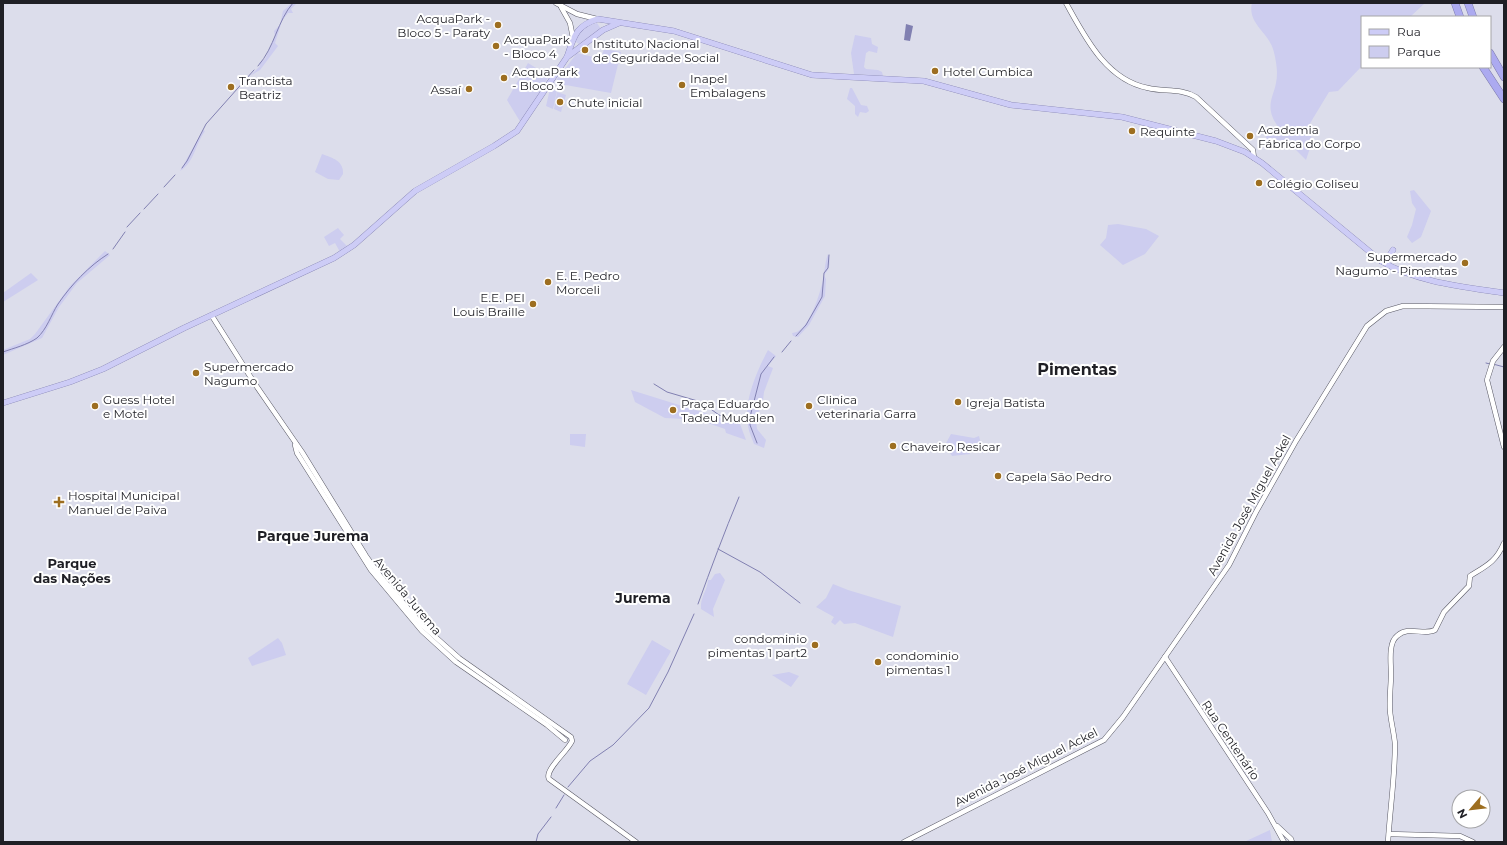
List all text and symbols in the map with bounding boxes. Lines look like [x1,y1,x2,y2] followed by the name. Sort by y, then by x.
[397,11,490,40] place label: AcquaPark - Bloco 5 - Paraty
[1361,16,1491,68] legend
[493,20,503,30] marker: AcquaPark - Bloco 5 - Paraty
[1397,24,1421,39] text: Rua
[504,32,571,61] place label: AcquaPark - Bloco 4
[593,36,719,65] place label: Instituto Nacional de Seguridade Social
[491,41,501,51] marker: AcquaPark - Bloco 4
[1397,44,1441,59] text: Parque
[580,45,590,55] marker: Instituto Nacional de Seguridade Social
[512,64,579,93] place label: AcquaPark - Bloco 3
[943,64,1033,79] place label: Hotel Cumbica
[930,66,940,76] marker: Hotel Cumbica
[690,71,766,100] place label: Inapel Embalagens
[239,73,293,102] place label: Trancista Beatriz
[499,73,509,83] marker: AcquaPark - Bloco 3
[677,80,687,90] marker: Inapel Embalagens
[226,82,236,92] marker: Trancista Beatriz
[430,82,462,97] place label: Assaí
[464,84,474,94] marker: Assaí
[568,95,643,110] place label: Chute inicial
[555,97,565,107] marker: Chute inicial
[1258,122,1360,151] place label: Academia Fábrica do Corpo
[1140,124,1195,139] place label: Requinte
[1127,126,1137,136] marker: Requinte
[1245,131,1255,141] marker: Academia Fábrica do Corpo
[1267,176,1359,191] place label: Colégio Coliseu
[1254,178,1264,188] marker: Colégio Coliseu
[1335,249,1457,278] place label: Supermercado Nagumo - Pimentas
[1460,258,1470,268] marker: Supermercado Nagumo - Pimentas
[556,268,620,297] place label: E. E. Pedro Morceli
[543,277,553,287] marker: E. E. Pedro Morceli
[453,290,525,319] place label: E.E. PEI Louis Braille
[528,299,538,309] marker: E.E. PEI Louis Braille
[204,359,294,388] place label: Supermercado Nagumo
[1037,360,1117,379] district label: Pimentas
[191,368,201,378] marker: Supermercado Nagumo
[103,392,175,421] place label: Guess Hotel e Motel
[817,392,916,421] place label: Clinica veterinaria Garra
[966,395,1045,410] place label: Igreja Batista
[681,396,775,425] place label: Praça Eduardo Tadeu Mudalen
[953,397,963,407] marker: Igreja Batista
[90,401,100,411] marker: Guess Hotel e Motel
[804,401,814,411] marker: Clinica veterinaria Garra
[668,405,678,415] marker: Praça Eduardo Tadeu Mudalen
[1204,432,1294,578] street label: Avenida José Miguel Ackel
[901,439,1001,454] place label: Chaveiro Resicar
[888,441,898,451] marker: Chaveiro Resicar
[1006,469,1112,484] place label: Capela São Pedro
[993,471,1003,481] marker: Capela São Pedro
[68,488,180,517] place label: Hospital Municipal Manuel de Paiva
[53,496,65,508] marker: Hospital Municipal Manuel de Paiva
[257,527,369,545] district label: Parque Jurema
[371,554,445,638] street label: Avenida Jurema
[33,555,111,586] district label: Parque das Nações
[614,589,671,607] district label: Jurema
[708,631,807,660] place label: condominio pimentas 1 part2
[810,640,820,650] marker: condominio pimentas 1 part2
[886,648,959,677] place label: condominio pimentas 1
[873,657,883,667] marker: condominio pimentas 1
[1199,697,1263,783] street label: Rua Centenário
[952,724,1100,810] street label: Avenida José Miguel Ackel
[1451,789,1491,829] north arrow
[1454,806,1470,821] text: N

